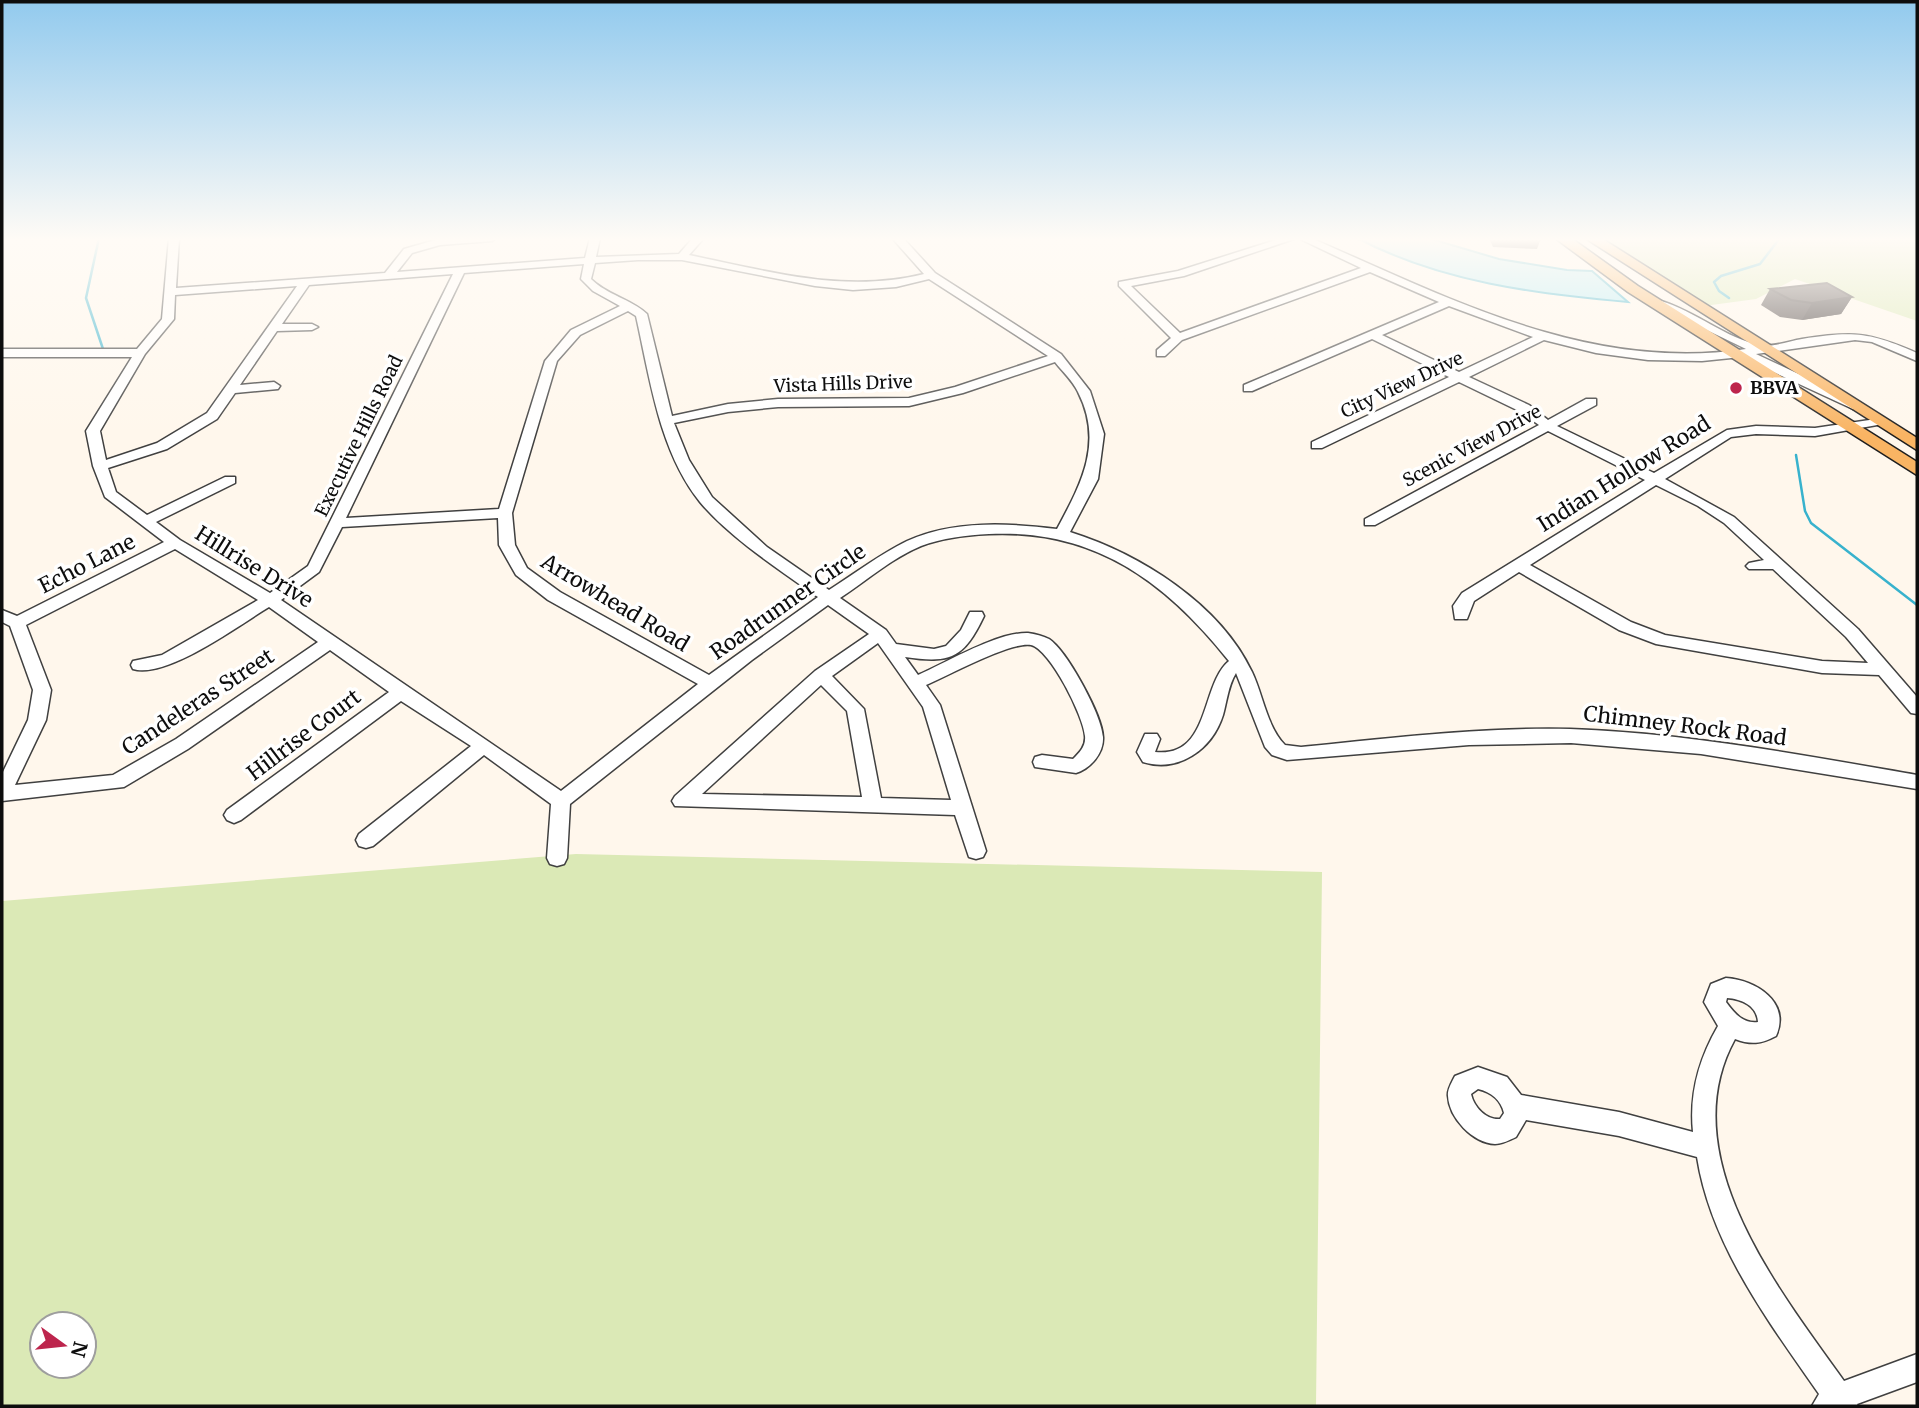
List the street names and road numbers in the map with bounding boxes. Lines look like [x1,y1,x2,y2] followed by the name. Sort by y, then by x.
[1337,346,1467,423] street label: City View Drive
[310,351,408,520] street label: Executive Hills Road
[772,370,913,397] street label: Vista Hills Drive
[1399,399,1545,492] street label: Scenic View Drive
[1532,409,1715,538] street label: Indian Hollow Road
[190,520,318,613] street label: Hillrise Drive
[34,528,140,599] street label: Echo Lane
[705,538,871,665] street label: Roadrunner Circle
[536,547,694,658] street label: Arrowhead Road
[117,642,279,761] street label: Candeleras Street
[241,683,366,786] street label: Hillrise Court
[1582,700,1788,751] street label: Chimney Rock Road

